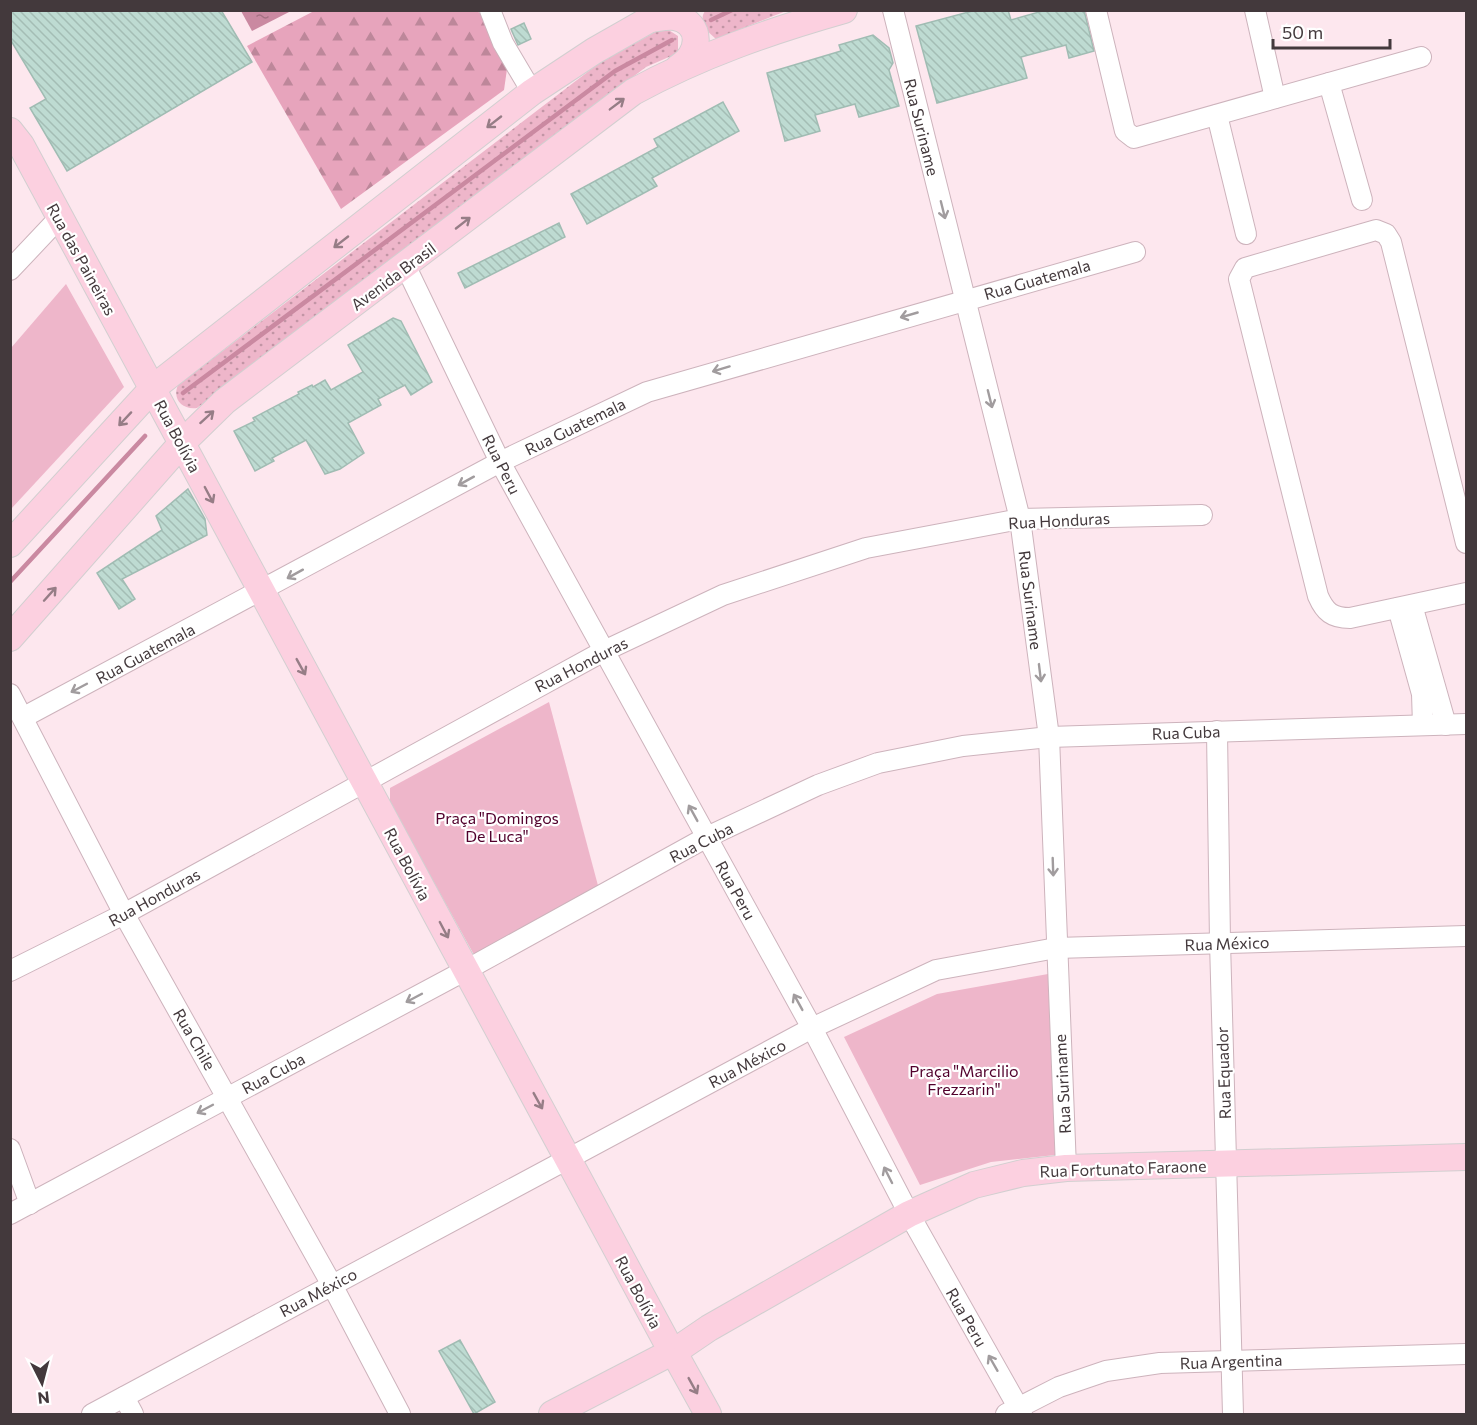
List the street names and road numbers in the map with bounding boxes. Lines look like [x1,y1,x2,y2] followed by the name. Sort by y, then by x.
[901,76,943,178] street label: Rua Suriname
[43,200,121,318] street label: Rua das Paineiras
[347,238,439,314] street label: Avenida Brasil
[982,255,1092,303] street label: Rua Guatemala
[522,393,628,459] street label: Rua Guatemala
[151,396,205,476] street label: Rua Bolívia
[479,431,525,497] street label: Rua Peru
[1008,508,1110,532] street label: Rua Honduras
[1015,549,1047,651] street label: Rua Suriname
[92,619,198,687] street label: Rua Guatemala
[531,632,631,696] street label: Rua Honduras
[1151,721,1221,743] street label: Rua Cuba
[666,818,736,866] street label: Rua Cuba
[381,824,435,904] street label: Rua Bolívia
[712,857,760,923] street label: Rua Peru
[105,864,203,930] street label: Rua Honduras
[1184,932,1270,954] street label: Rua México
[170,1005,220,1073] street label: Rua Chile
[1212,1026,1234,1119] street label: Rua Equador
[1050,1034,1074,1134] street label: Rua Suriname
[705,1035,789,1091] street label: Rua México
[238,1048,308,1098] street label: Rua Cuba
[1039,1156,1207,1180] street label: Rua Fortunato Faraone
[612,1252,666,1332] street label: Rua Bolívia
[276,1264,360,1320] street label: Rua México
[943,1284,991,1350] street label: Rua Peru
[1179,1350,1283,1372] street label: Rua Argentina

